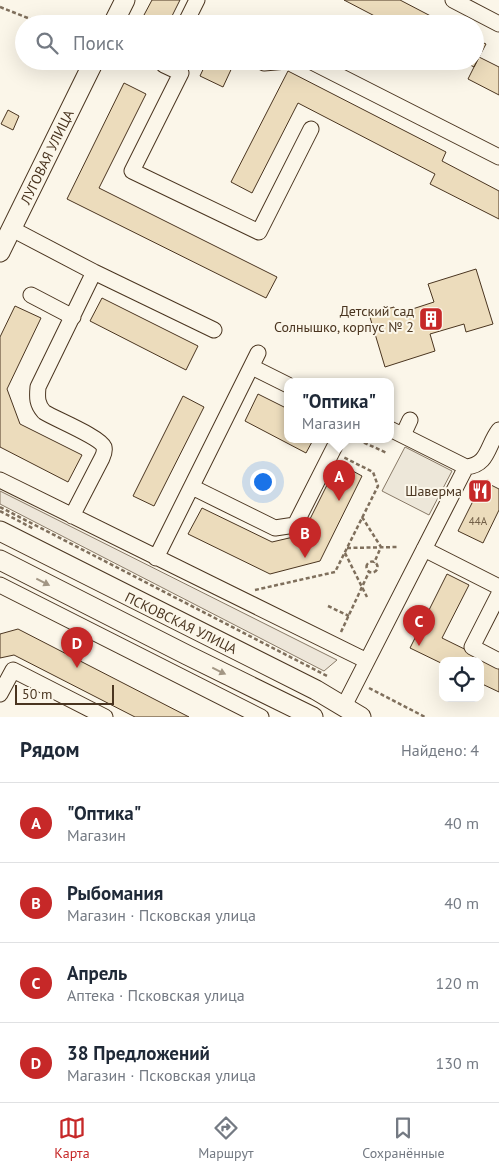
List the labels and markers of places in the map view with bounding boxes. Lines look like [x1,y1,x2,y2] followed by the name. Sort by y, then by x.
[274,302,414,336] place label: Детский сад Солнышко, корпус № 2
[418,306,444,332] building icon: Детский сад Солнышко, корпус № 2
[323,460,355,501] pin: A
[467,478,493,504] restaurant icon: Шаверма
[405,482,462,500] place label: Шаверма
[289,517,321,558] pin: B
[403,605,435,646] pin: C
[61,627,93,668] pin: D

